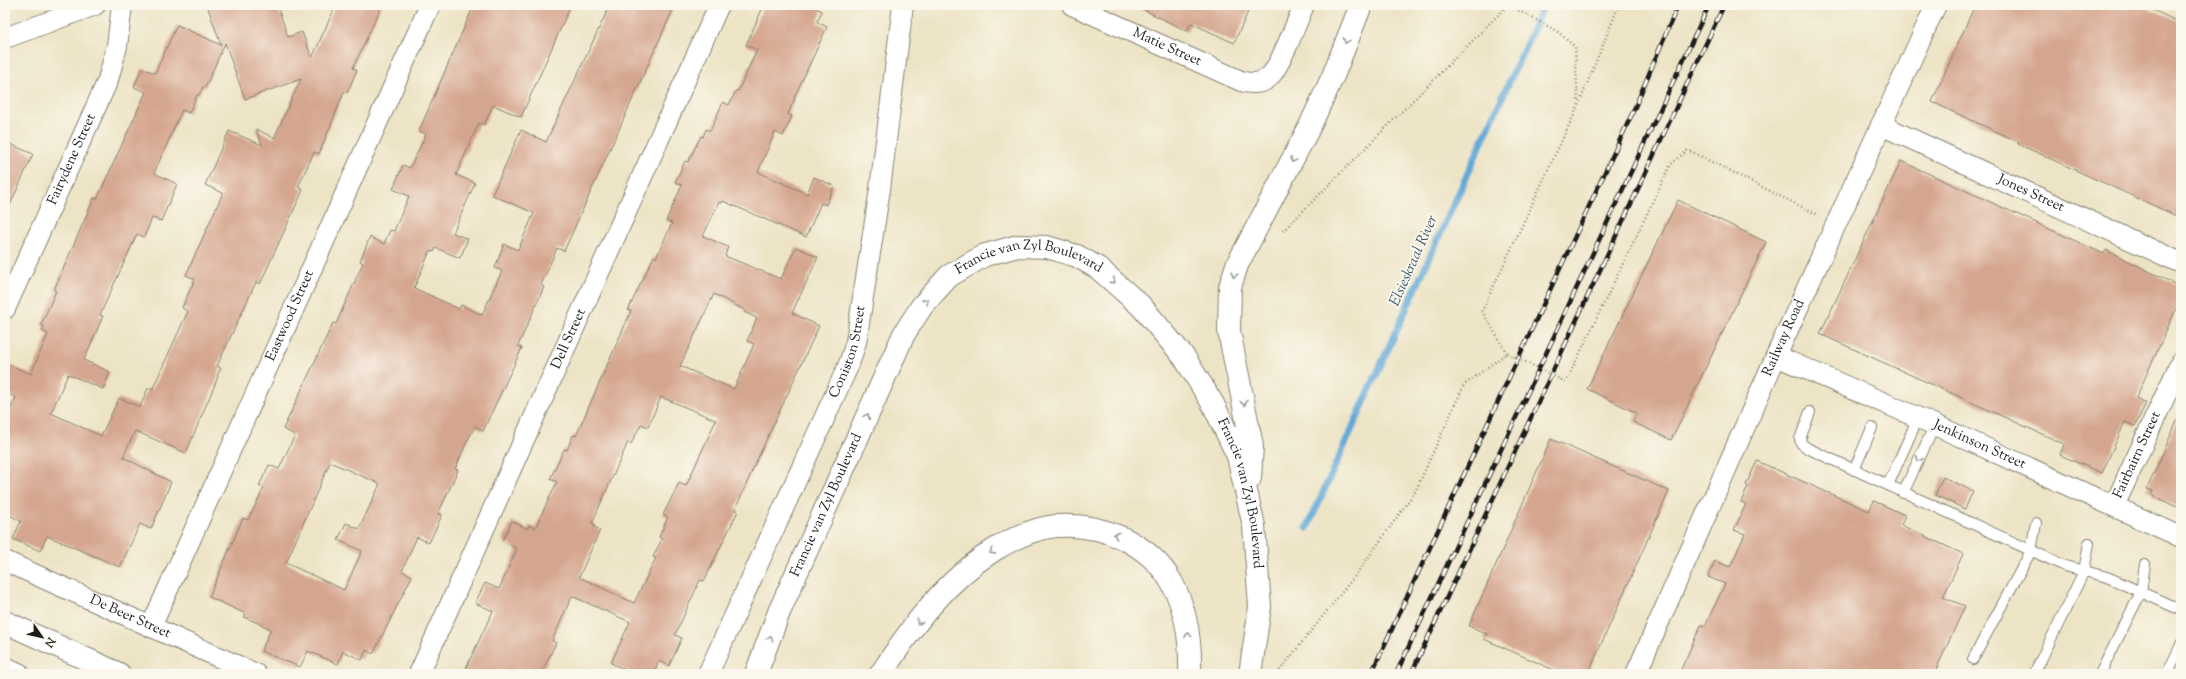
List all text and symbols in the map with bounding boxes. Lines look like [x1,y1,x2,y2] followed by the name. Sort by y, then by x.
[1129,23,1205,72] street label: Matie Street
[1343,38,1351,45] one-way arrow
[43,110,102,208] street label: Fairydene Street
[1290,155,1297,163] one-way arrow
[1994,170,2068,218] street label: Jones Street
[1385,212,1444,310] water label: Elsieskraal River
[952,236,1106,280] text: Francie van Zyl Boulevard
[261,267,320,365] street label: Eastwood Street
[952,267,1106,283] street label: Francie van Zyl Boulevard
[1230,272,1239,279] one-way arrow
[1109,276,1116,283] one-way arrow
[1758,296,1810,380] street label: Railway Road
[922,298,929,306] one-way arrow
[825,304,872,402] street label: Coniston Street
[547,305,592,373] street label: Dell Street
[1239,400,1247,406] one-way arrow
[2109,408,2167,502] street label: Fairbairn Street
[862,413,870,420] one-way arrow
[1211,415,1267,569] street label: Francie van Zyl Boulevard
[1929,415,2029,475] street label: Jenkinson Street
[786,430,868,580] street label: Francie van Zyl Boulevard
[1916,455,1924,462] one-way arrow
[1112,531,1119,540] one-way arrow
[990,547,997,554] one-way arrow
[86,590,174,644] street label: De Beer Street
[22,617,62,657] north arrow
[917,618,924,625] one-way arrow
[1184,632,1193,638] one-way arrow
[40,633,59,650] text: N
[765,634,773,641] one-way arrow

